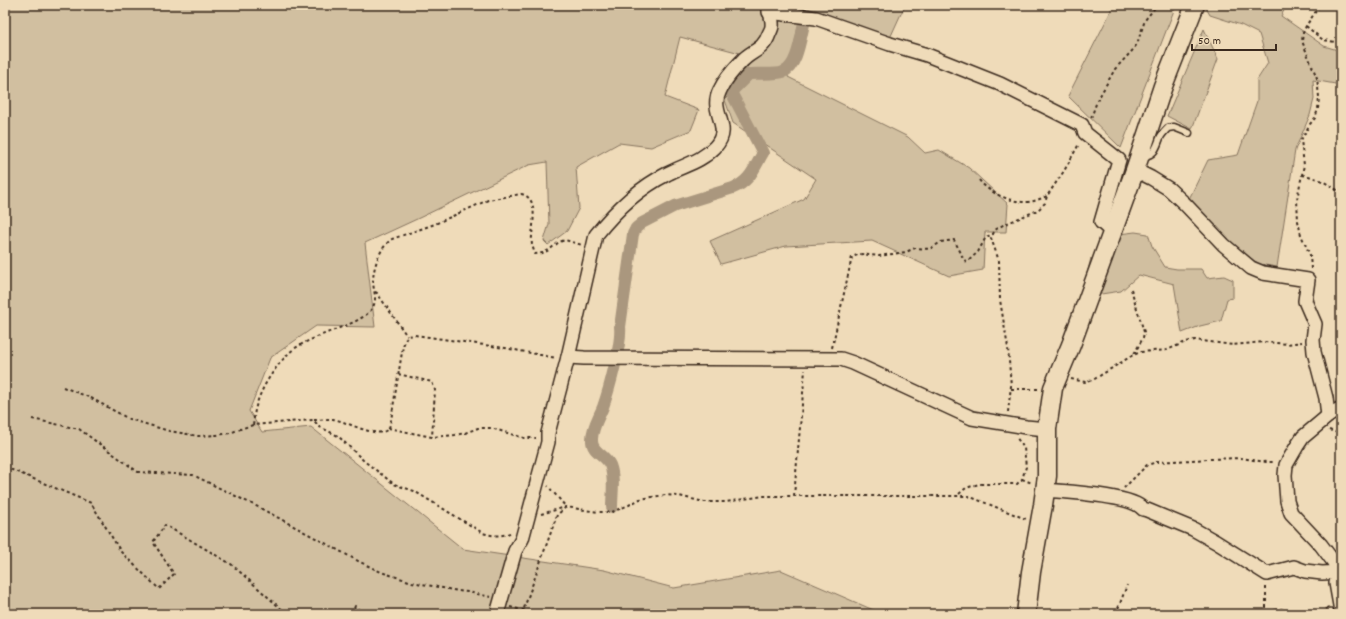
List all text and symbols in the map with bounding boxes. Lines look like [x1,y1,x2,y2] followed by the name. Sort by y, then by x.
[1192,26,1276,52] scale bar
[1198,33,1221,50] text: 50 m

